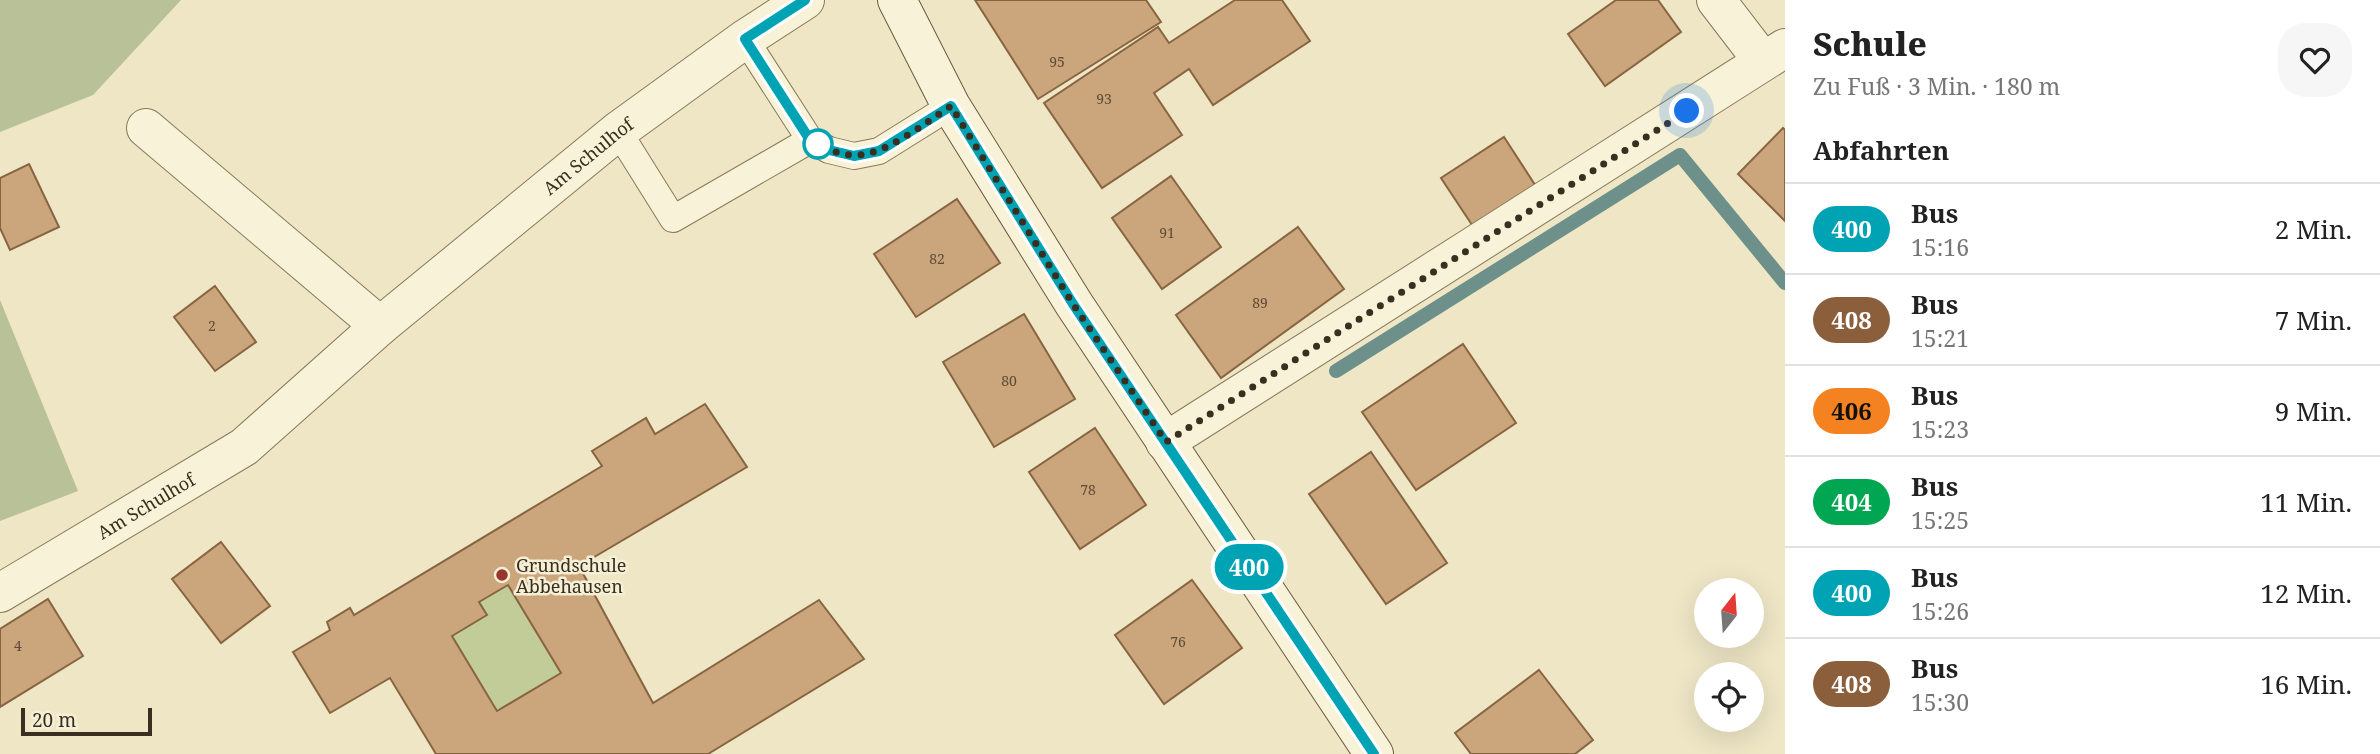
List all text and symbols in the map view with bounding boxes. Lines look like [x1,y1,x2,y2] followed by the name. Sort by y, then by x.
[1813,21,1927,66] text: Schule
[2278,23,2352,97] button: heart
[1049,52,1065,71] house number: 95
[1813,70,2060,102] text: Zu Fuß · 3 Min. · 180 m
[1096,89,1112,108] house number: 93
[1669,93,1704,128] your location
[538,111,639,200] street label: Am Schulhof
[803,129,833,159] unlabelled marker
[1813,132,1949,168] text: Abfahrten
[1911,195,1958,231] text: Bus
[2275,211,2352,247] text: 2 Min.
[1831,212,1872,245] text: 400
[1159,223,1175,242] house number: 91
[1911,231,1969,263] text: 15:16
[929,249,945,268] house number: 82
[1911,286,1958,322] text: Bus
[1252,293,1268,312] house number: 89
[2275,302,2352,338] text: 7 Min.
[1831,303,1872,336] text: 408
[208,316,216,335] house number: 2
[1911,322,1969,354] text: 15:21
[1001,371,1017,390] house number: 80
[1911,377,1958,413] text: Bus
[2275,393,2352,429] text: 9 Min.
[1831,394,1872,427] text: 406
[1911,413,1969,445] text: 15:23
[93,466,200,544] street label: Am Schulhof
[1911,468,1958,504] text: Bus
[1080,480,1096,499] house number: 78
[2260,484,2352,520] text: 11 Min.
[1831,485,1872,518] text: 404
[1911,504,1969,536] text: 15:25
[1209,544,1289,590] line badge: 400
[1229,550,1269,583] text: 400
[516,553,626,598] place label: Grundschule Abbehausen
[1911,559,1958,595] text: Bus
[494,567,510,583] marker: Grundschule Abbehausen
[2260,575,2352,611] text: 12 Min.
[1831,576,1872,609] text: 400
[1694,578,1764,648] north arrow
[1694,578,1764,732] map controls
[1911,595,1969,627] text: 15:26
[1170,632,1186,651] house number: 76
[14,636,22,655] house number: 4
[1911,650,1958,686] text: Bus
[1694,662,1764,732] button: locate
[2260,666,2352,702] text: 16 Min.
[1831,667,1872,700] text: 408
[1911,686,1969,718] text: 15:30
[21,705,152,737] scale bar
[32,707,76,733] text: 20 m

